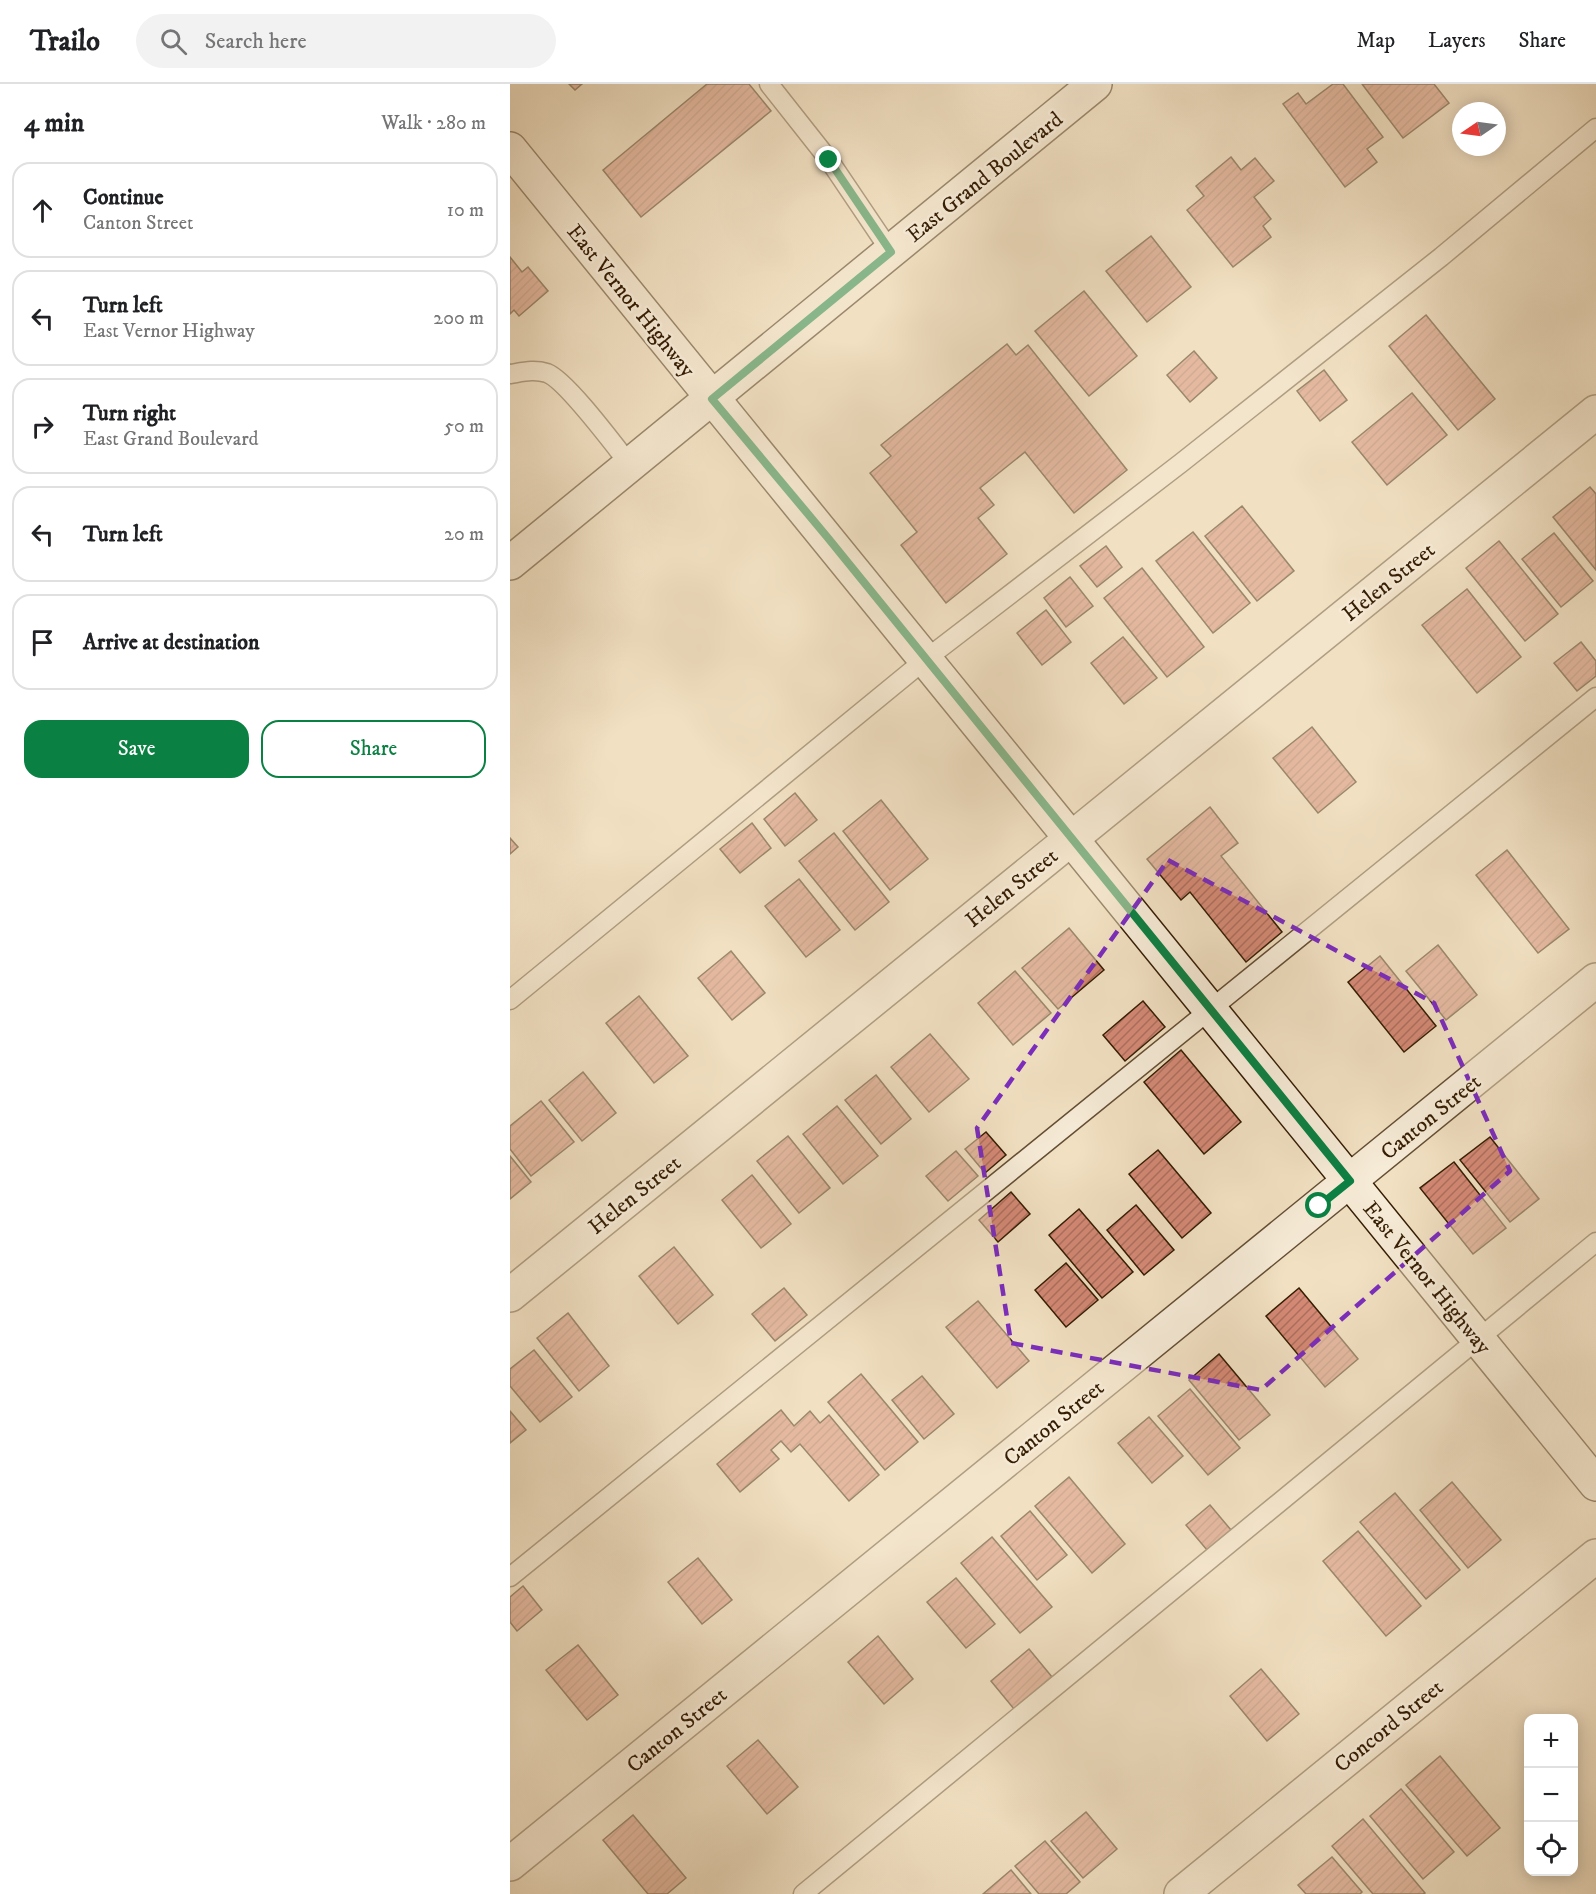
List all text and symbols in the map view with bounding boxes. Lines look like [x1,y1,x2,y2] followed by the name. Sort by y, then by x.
[136,14,556,68] search box
[30,24,100,59] text: Trailo
[157,25,190,58] icon: search
[205,28,307,55] text: Search here
[1356,28,1395,54] text: Map
[1428,28,1486,54] text: Layers
[1519,28,1566,54] text: Share
[1452,102,1506,156] north arrow
[901,106,1068,248] street label: East Grand Boulevard
[24,107,84,140] text: 4 min
[381,111,486,136] text: Walk · 280 m
[815,146,841,172] route end
[83,184,164,211] text: Continue
[26,194,59,227] icon: ahead
[447,198,484,223] text: 10 m
[83,211,193,236] text: Canton Street
[561,219,701,383] street label: East Vernor Highway
[83,292,163,319] text: Turn left
[26,302,59,335] icon: left
[433,306,484,331] text: 200 m
[83,319,255,344] text: East Vernor Highway
[83,400,176,427] text: Turn right
[26,410,59,443] icon: right
[444,414,484,439] text: 50 m
[83,427,259,452] text: East Grand Boulevard
[26,518,59,551] icon: left
[83,521,163,548] text: Turn left
[444,522,484,547] text: 20 m
[1337,537,1441,628] street label: Helen Street
[26,626,59,659] icon: arrive
[83,629,260,656] text: Arrive at destination
[24,720,249,778] button: Save
[261,720,486,778] button: Share
[960,843,1064,934] street label: Helen Street
[1375,1068,1487,1166] street label: Canton Street
[583,1150,687,1241] street label: Helen Street
[1305,1192,1331,1218] route start
[1357,1196,1497,1360] street label: East Vernor Highway
[998,1374,1110,1472] street label: Canton Street
[1329,1674,1449,1778] street label: Concord Street
[621,1681,733,1779] street label: Canton Street
[1524,1714,1578,1876] map controls
[1524,1714,1578,1768] button: +
[1524,1768,1578,1822] button: −
[1524,1822,1578,1876] button: locate

